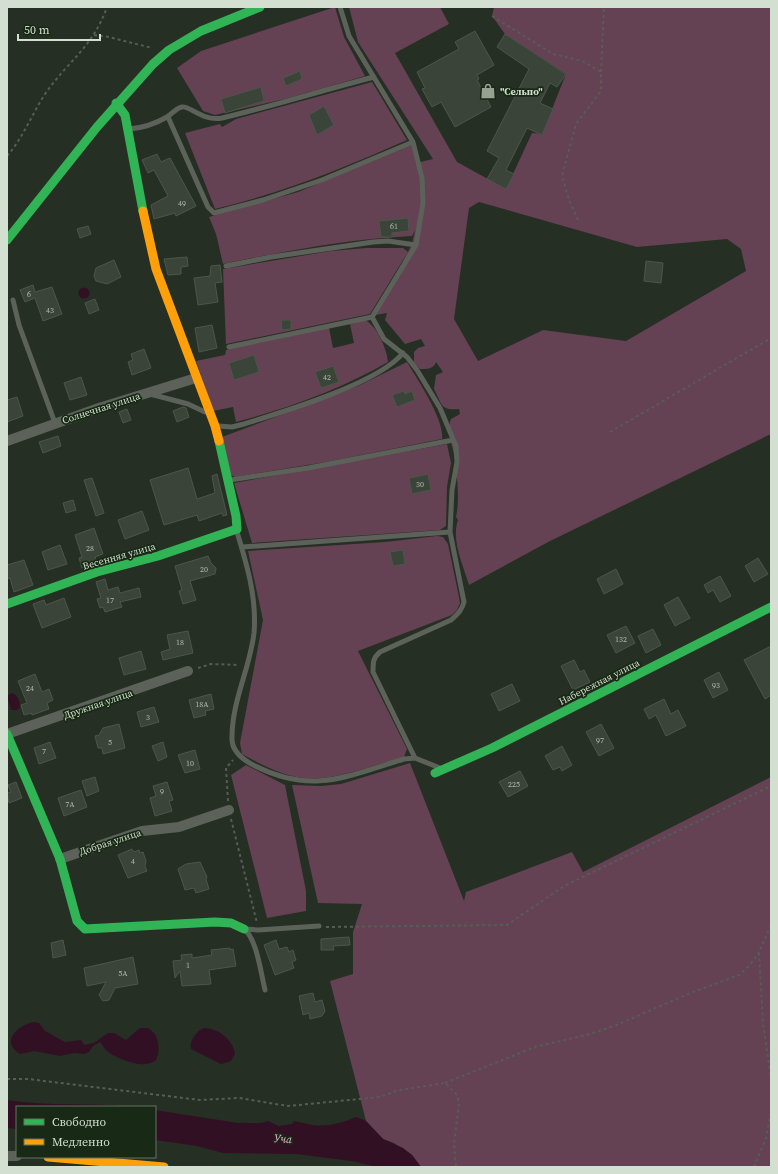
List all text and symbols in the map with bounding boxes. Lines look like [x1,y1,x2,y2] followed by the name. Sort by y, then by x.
[18,16,100,42] scale bar
[24,22,50,38] text: 50 m
[479,82,497,100] shop icon: "Сельпо"
[500,85,543,98] place label: "Сельпо"
[178,198,186,209] house number: 49
[390,221,398,232] house number: 61
[27,289,31,300] house number: 6
[46,305,54,316] house number: 43
[323,372,331,383] house number: 42
[60,389,143,427] street label: Солнечная улица
[416,479,424,490] house number: 30
[81,539,158,573] street label: Весенняя улица
[86,543,94,554] house number: 28
[200,564,208,575] house number: 20
[106,595,114,606] house number: 17
[615,634,627,645] house number: 132
[176,637,184,648] house number: 18
[556,656,642,708] street label: Набережная улица
[712,680,720,691] house number: 93
[26,683,34,694] house number: 24
[62,686,135,722] street label: Дружная улица
[195,699,209,710] house number: 18А
[146,712,150,723] house number: 3
[596,735,604,746] house number: 97
[108,737,112,748] house number: 5
[42,746,46,757] house number: 7
[186,758,194,769] house number: 10
[508,779,520,790] house number: 225
[160,786,164,797] house number: 9
[65,799,75,810] house number: 7А
[77,826,144,858] street label: Добрая улица
[131,856,135,867] house number: 4
[186,960,190,971] house number: 1
[118,968,128,979] house number: 5А
[16,1106,156,1158] legend
[52,1114,107,1130] text: Свободно
[274,1131,293,1147] water label: Уча
[52,1134,110,1150] text: Медленно

